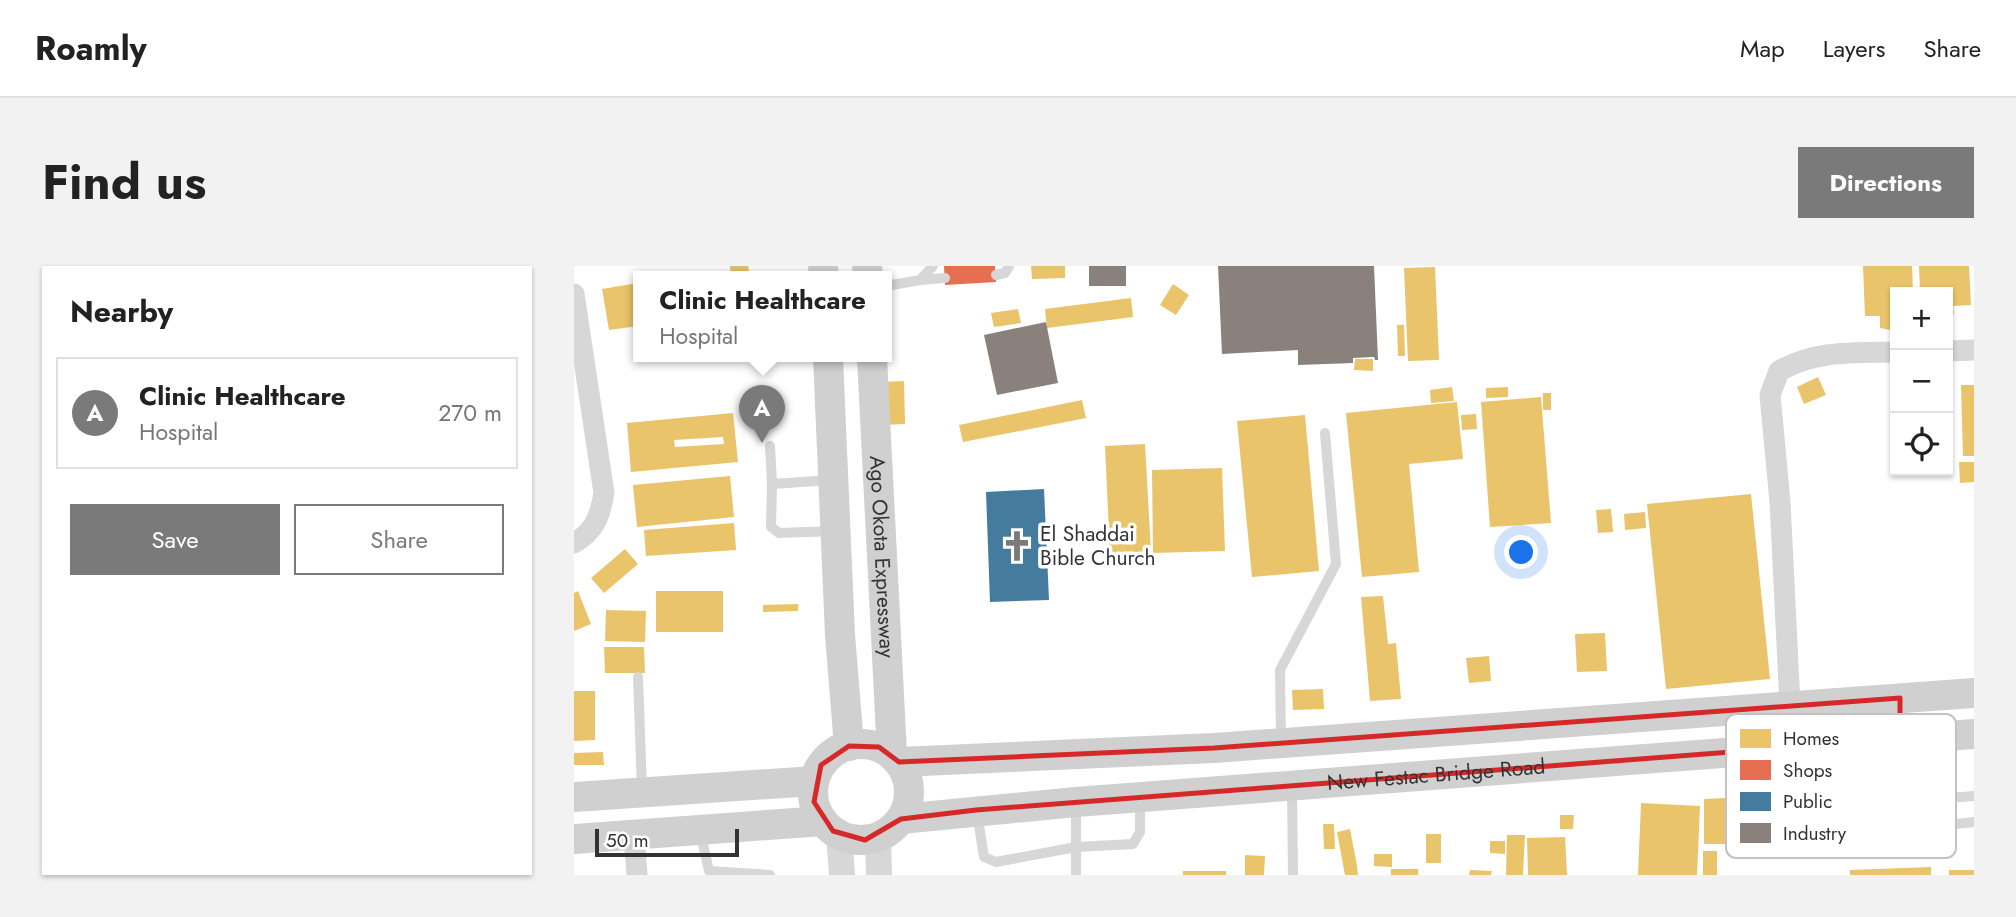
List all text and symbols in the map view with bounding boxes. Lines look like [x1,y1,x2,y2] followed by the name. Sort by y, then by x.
[35,25,147,72] text: Roamly
[1740,31,1785,66] text: Map
[1823,31,1885,66] text: Layers
[1923,31,1981,66] text: Share
[42,147,206,217] text: Find us
[1798,147,1974,218] button: Directions
[633,271,892,362] popup
[659,281,866,319] text: Clinic Healthcare
[1890,287,1953,476] map controls
[1890,287,1953,350] button: +
[70,290,173,333] text: Nearby
[659,319,738,353] text: Hospital
[1890,350,1953,413] button: −
[139,377,346,415] text: Clinic Healthcare
[739,385,785,443] pin: A
[87,396,103,430] text: A
[438,396,502,430] text: 270 m
[1890,413,1953,476] button: locate
[139,415,218,449] text: Hospital
[862,455,902,659] street label: Ago Okota Expressway
[70,504,280,575] button: Save
[294,504,504,575] button: Share
[1040,519,1155,573] place label: El Shaddai Bible Church
[1000,529,1034,563] church icon: El Shaddai Bible Church
[1504,535,1538,569] your location
[1726,714,1956,858] legend
[1783,725,1840,752] text: Homes
[1326,752,1546,798] street label: New Festac Bridge Road
[1783,757,1833,784] text: Shops
[1783,788,1832,815] text: Public
[1783,820,1847,847] text: Industry
[595,826,738,858] scale bar
[606,827,649,854] text: 50 m

